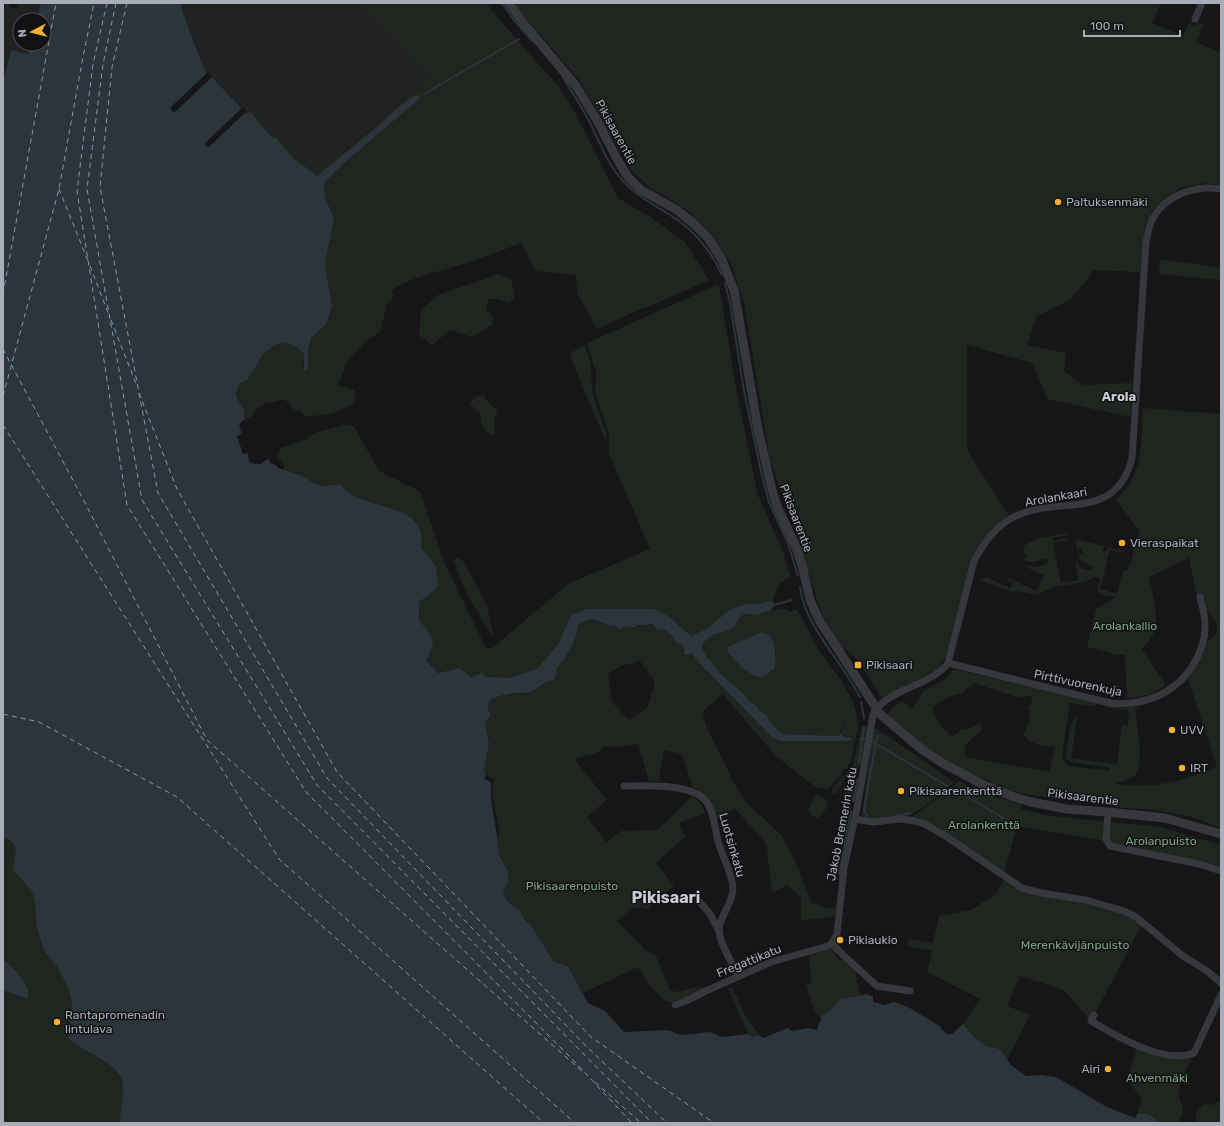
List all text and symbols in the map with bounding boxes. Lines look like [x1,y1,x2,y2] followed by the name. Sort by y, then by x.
[12,12,52,52] north arrow
[1084,12,1180,38] scale bar
[1090,19,1124,33] text: 100 m
[16,28,30,38] text: N
[592,97,640,167] street label: Pikisaarentie
[1066,195,1148,209] place label: Paltuksenmäki
[1053,197,1063,207] marker: Paltuksenmäki
[1102,389,1136,404] district label: Arola
[777,482,815,554] street label: Pikisaarentie
[1024,485,1088,509] street label: Arolankaari
[1130,536,1199,550] place label: Vieraspaikat
[1117,538,1127,548] marker: Vieraspaikat
[1093,619,1157,633] park label: Arolankallio
[866,658,913,672] place label: Pikisaari
[853,660,863,670] marker: Pikisaari
[1033,667,1123,699] street label: Pirttivuorenkuja
[1180,723,1204,737] place label: UVV
[1167,725,1177,735] marker: UVV
[1190,761,1208,775] place label: IRT
[1177,763,1187,773] marker: IRT
[824,766,860,882] street label: Jakob Bremerin katu
[909,784,1002,798] place label: Pikisaarenkenttä
[896,786,906,796] marker: Pikisaarenkenttä
[1047,786,1120,808] street label: Pikisaarentie
[716,811,748,879] street label: Luotsinkatu
[948,818,1020,832] park label: Arolankenttä
[1125,834,1197,848] park label: Arolanpuisto
[526,879,618,893] park label: Pikisaarenpuisto
[632,888,700,907] district label: Pikisaari
[848,933,898,947] place label: Pikiaukio
[835,935,845,945] marker: Pikiaukio
[1021,938,1129,952] park label: Merenkävijänpuisto
[715,942,783,980] street label: Fregattikatu
[65,1008,165,1036] place label: Rantapromenadin lintulava
[52,1017,62,1027] marker: Rantapromenadin lintulava
[1082,1062,1100,1076] place label: Airi
[1103,1064,1113,1074] marker: Airi
[1126,1071,1188,1085] park label: Ahvenmäki

